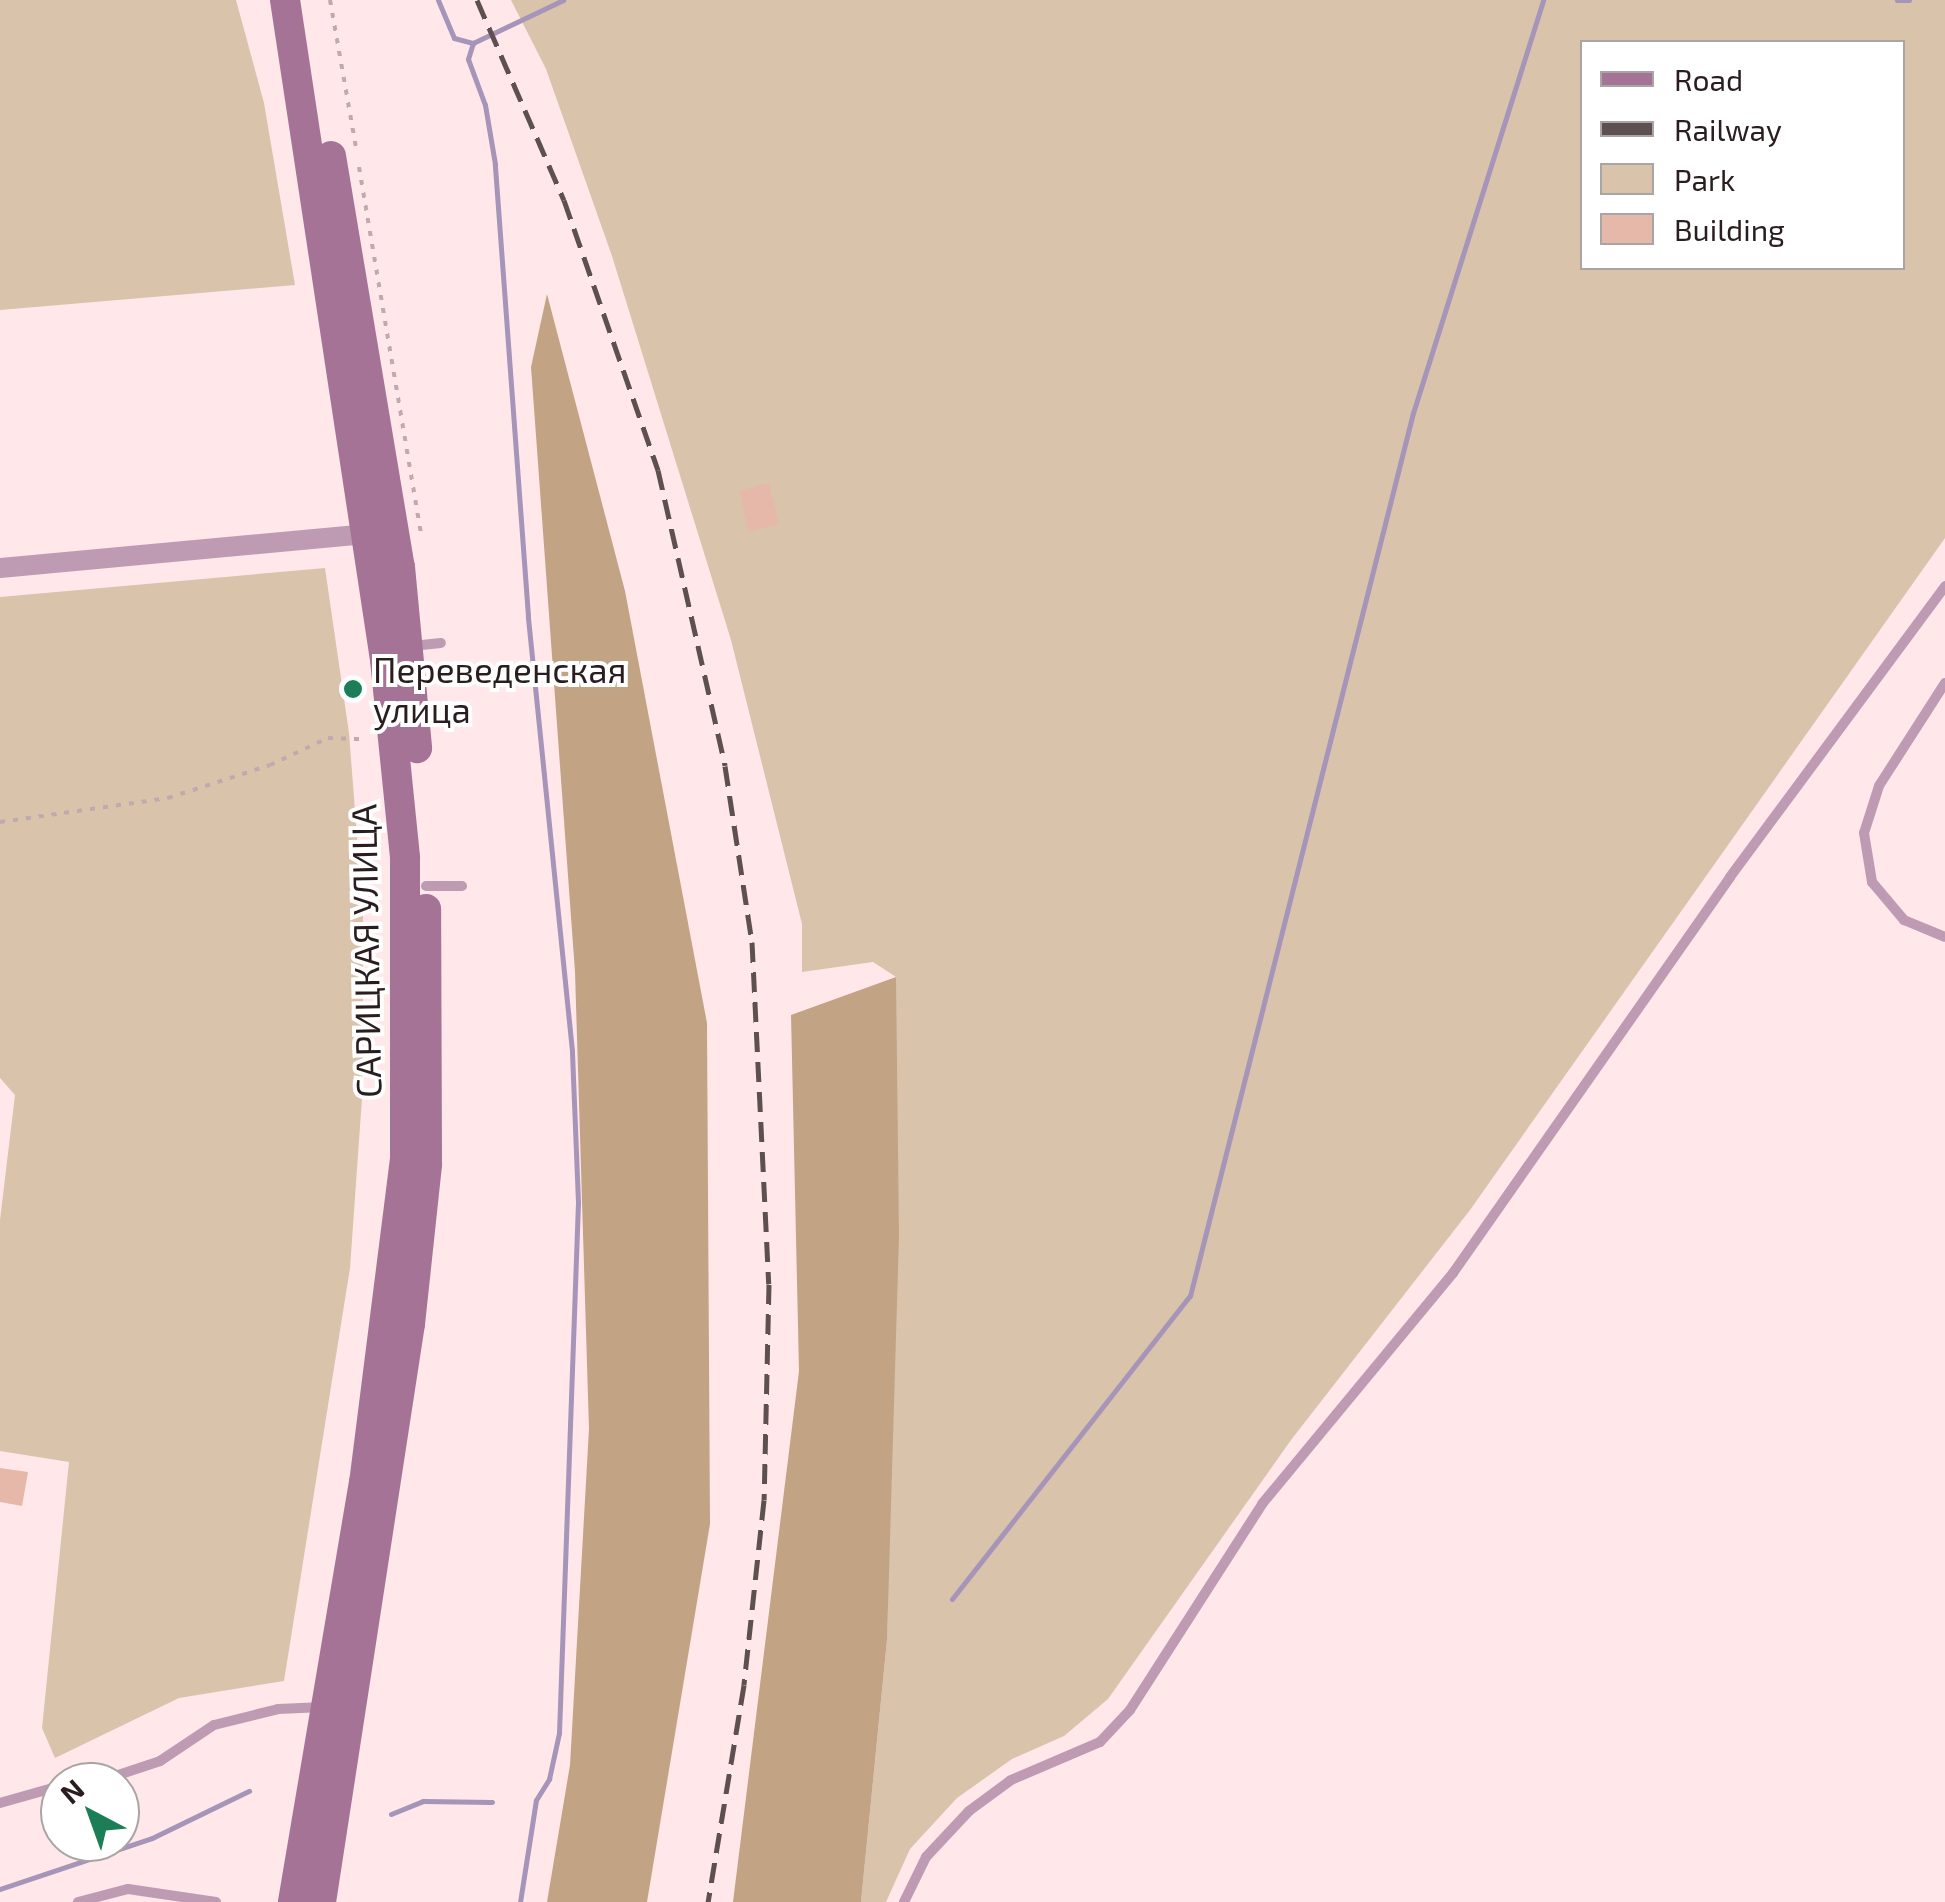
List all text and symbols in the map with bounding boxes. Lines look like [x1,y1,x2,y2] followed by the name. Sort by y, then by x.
[1580,40,1905,270] legend
[1674,61,1743,97] text: Road
[1674,111,1782,147] text: Railway
[1674,161,1735,197] text: Park
[1674,211,1785,247] text: Building
[373,648,627,730] place label: Переведенская улица
[342,678,364,700] marker: Переведенская улица
[341,804,389,1098] street label: САРИЦКАЯ УЛИЦА
[40,1762,140,1862] north arrow
[53,1771,90,1810] text: N

